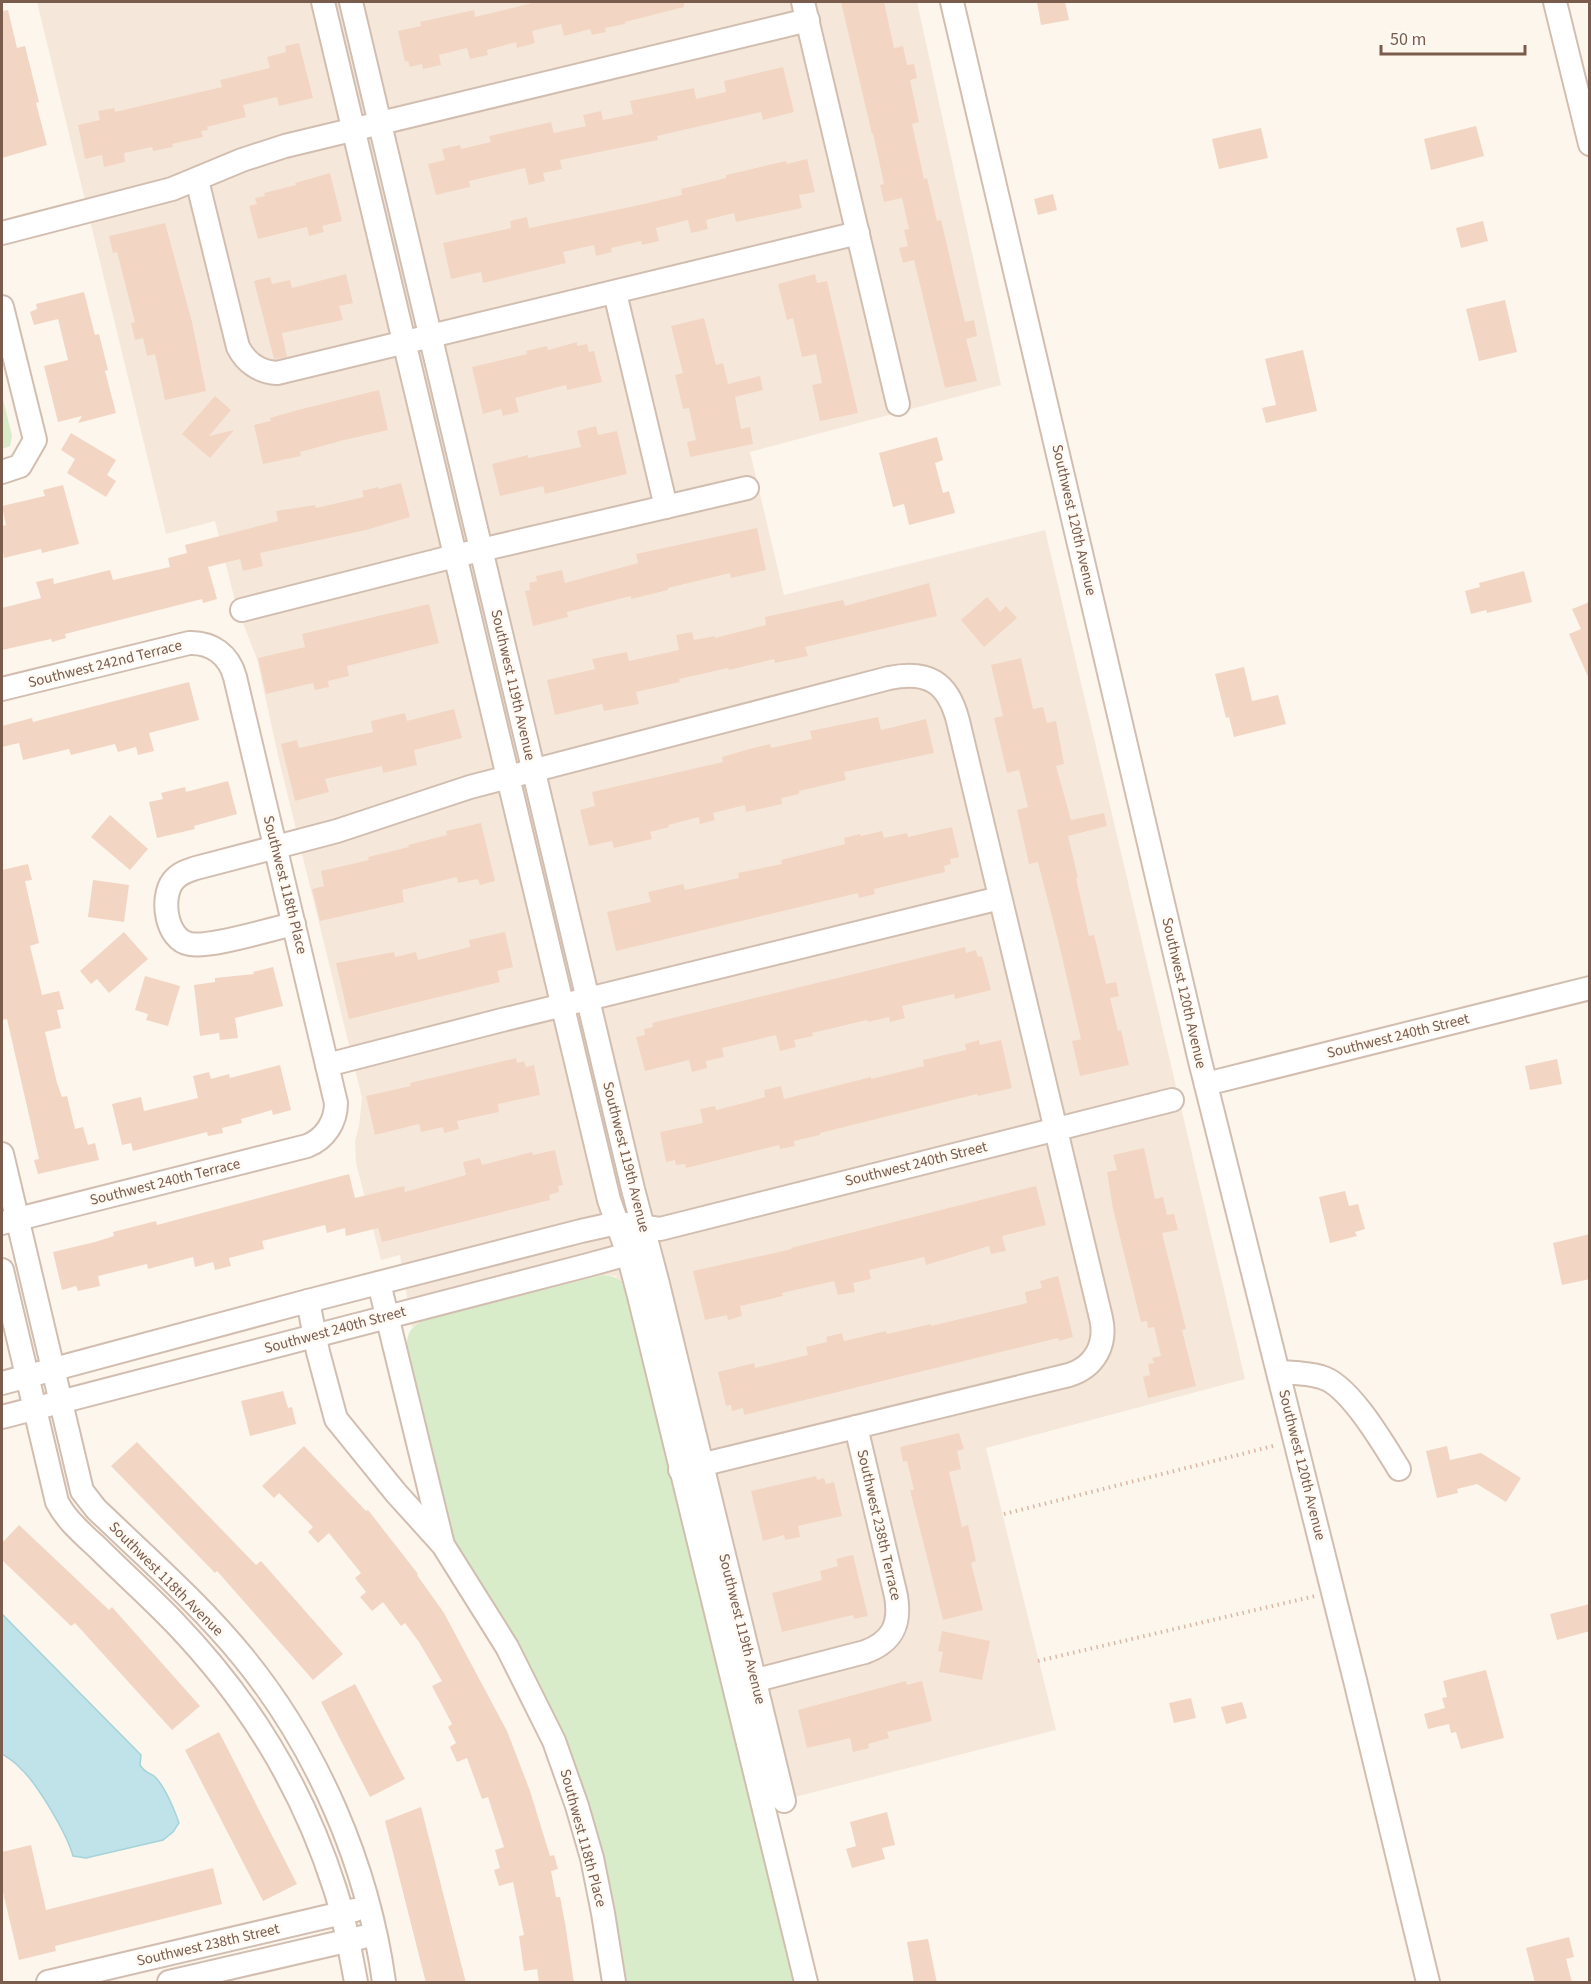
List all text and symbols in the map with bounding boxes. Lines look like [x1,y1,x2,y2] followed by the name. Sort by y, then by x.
[1381,18,1525,56] scale bar
[1390,27,1426,52] text: 50 m
[1046,442,1102,598] street label: Southwest 120th Avenue
[485,607,541,763] street label: Southwest 119th Avenue
[26,635,184,693] street label: Southwest 242nd Terrace
[258,813,312,957] street label: Southwest 118th Place
[1156,915,1212,1071] street label: Southwest 120th Avenue
[1325,1008,1471,1064] street label: Southwest 240th Street
[597,1079,655,1235] street label: Southwest 119th Avenue
[843,1136,989,1192] street label: Southwest 240th Street
[88,1153,242,1211] street label: Southwest 240th Terrace
[262,1301,408,1359] street label: Southwest 240th Street
[1273,1387,1331,1543] street label: Southwest 120th Avenue
[851,1447,907,1603] street label: Southwest 238th Terrace
[104,1517,228,1641] street label: Southwest 118th Avenue
[713,1551,771,1707] street label: Southwest 119th Avenue
[554,1767,612,1909] street label: Southwest 118th Place
[135,1918,281,1972] street label: Southwest 238th Street

